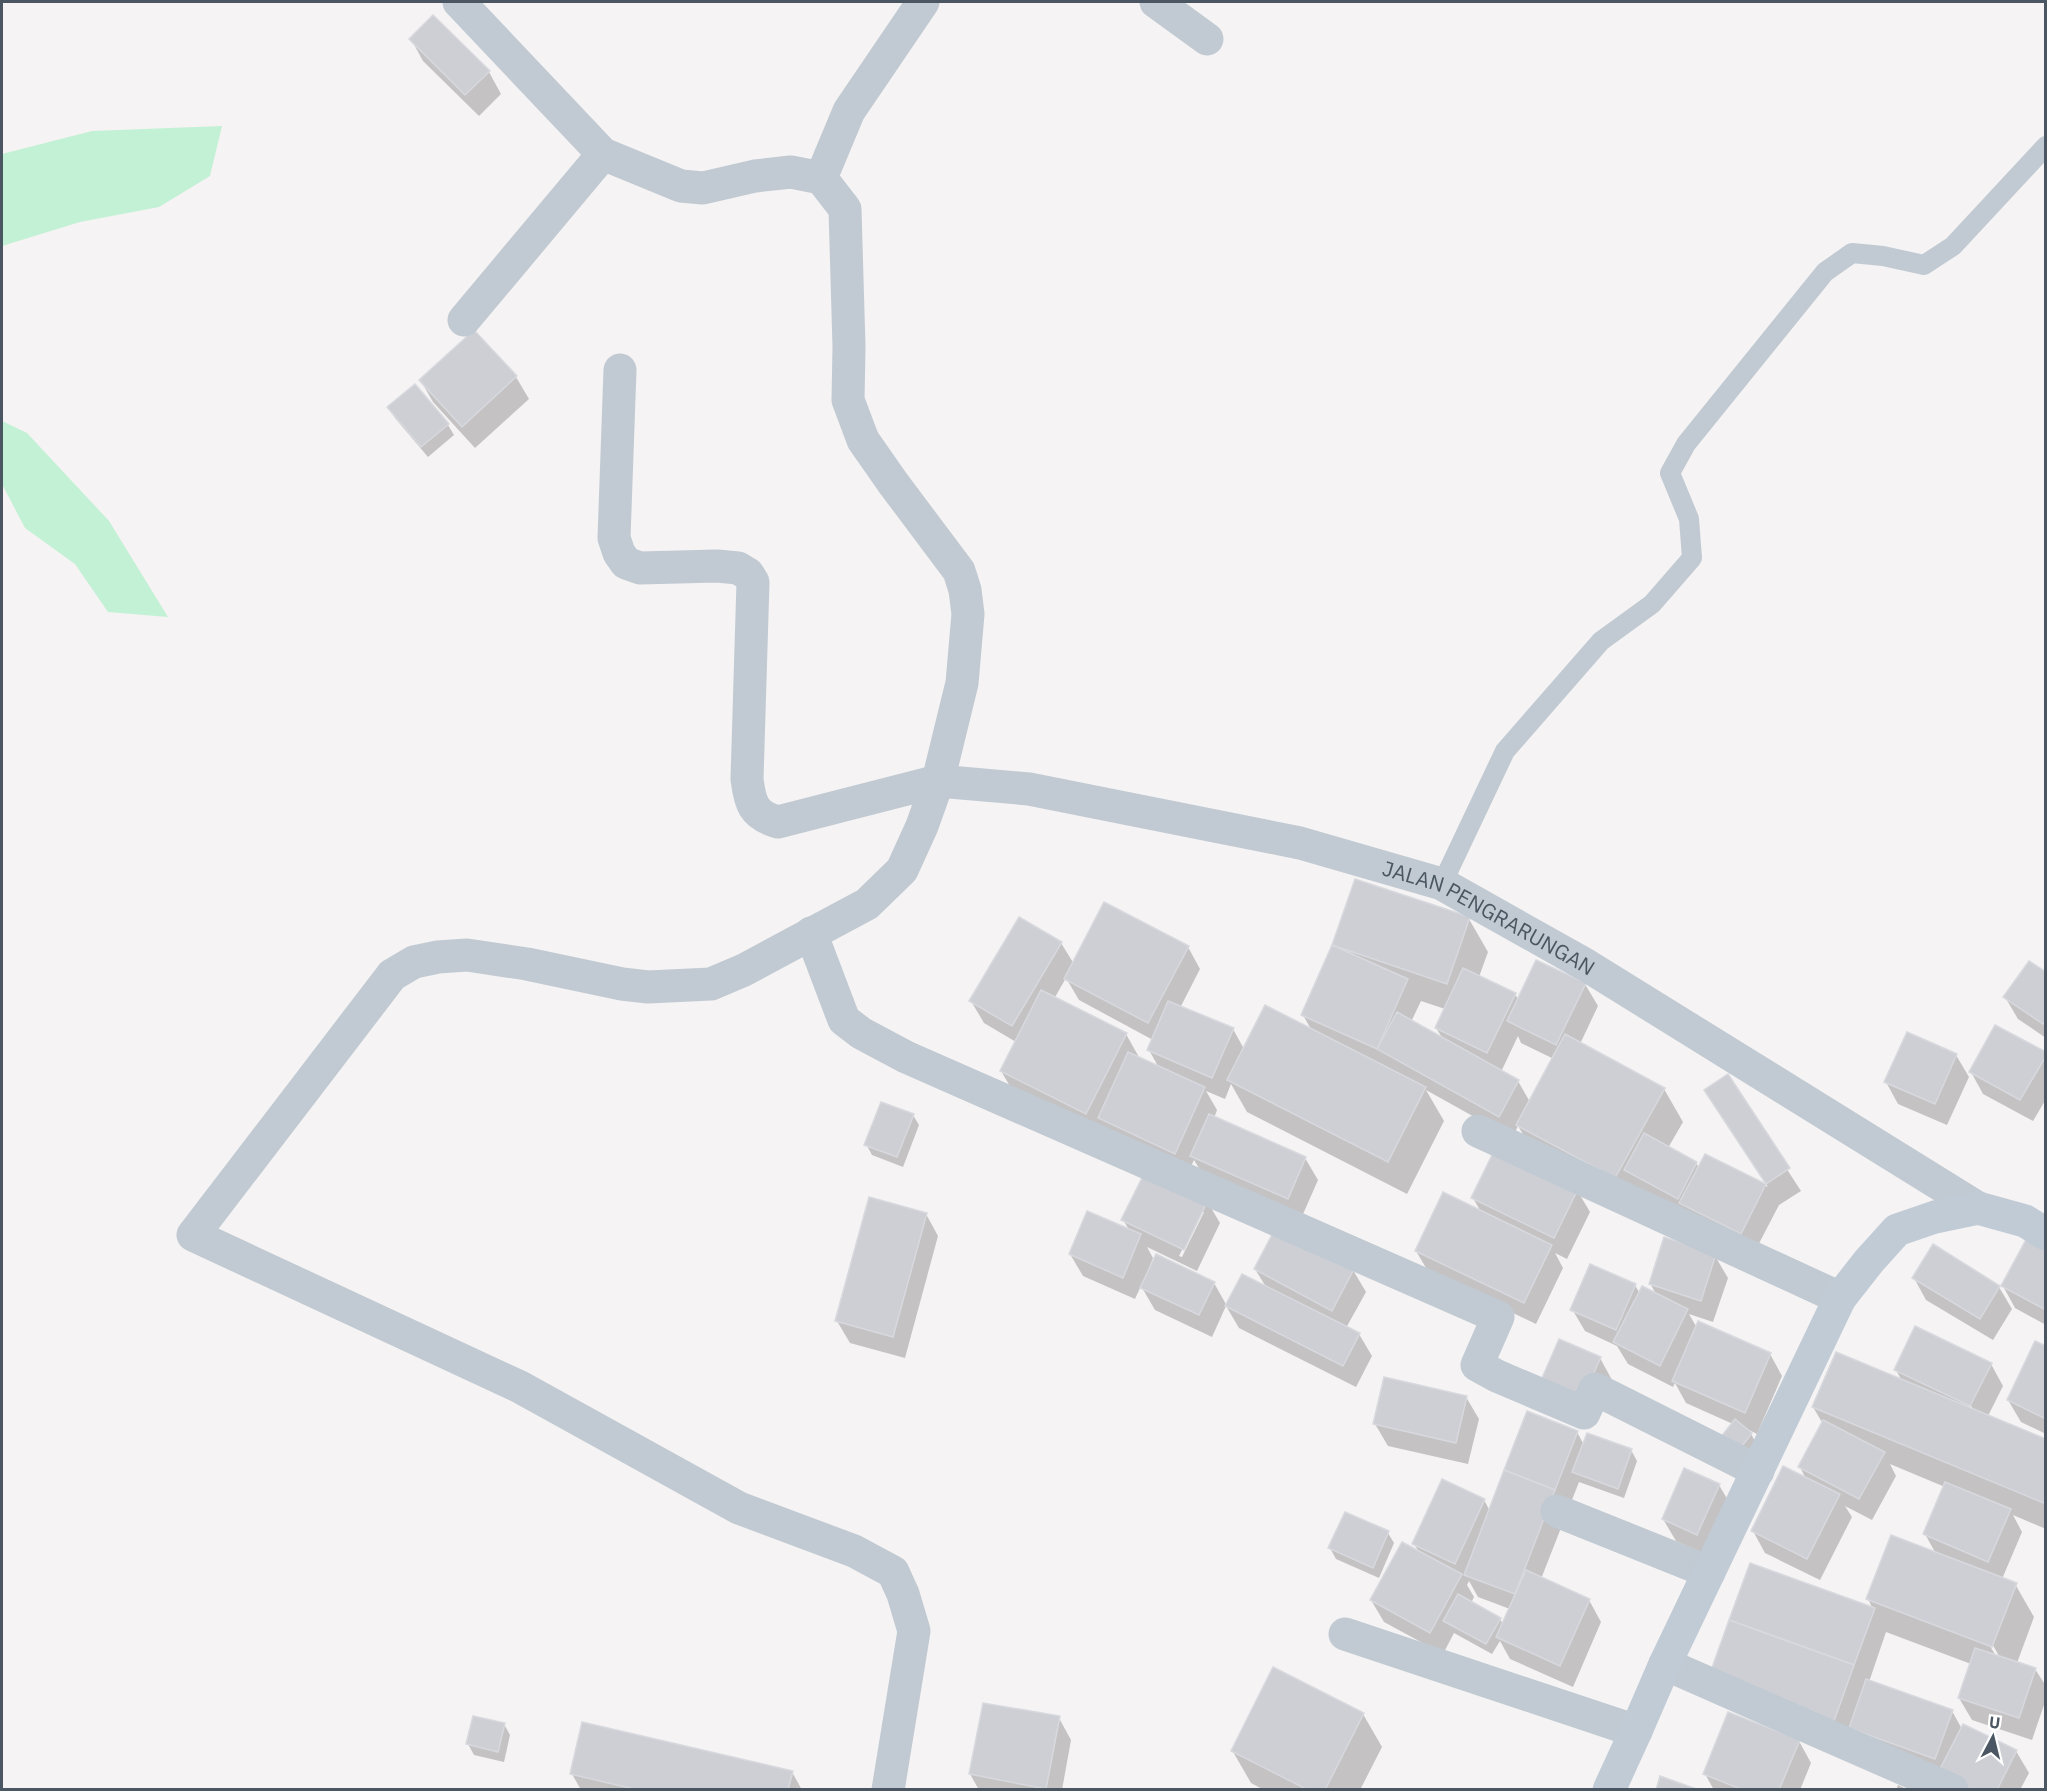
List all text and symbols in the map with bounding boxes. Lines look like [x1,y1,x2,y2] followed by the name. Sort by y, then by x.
[1379,854,1601,981] street label: JALAN PENGRARUNGAN
[1963,1707,2023,1767] north arrow
[1988,1712,2002,1733] text: U

